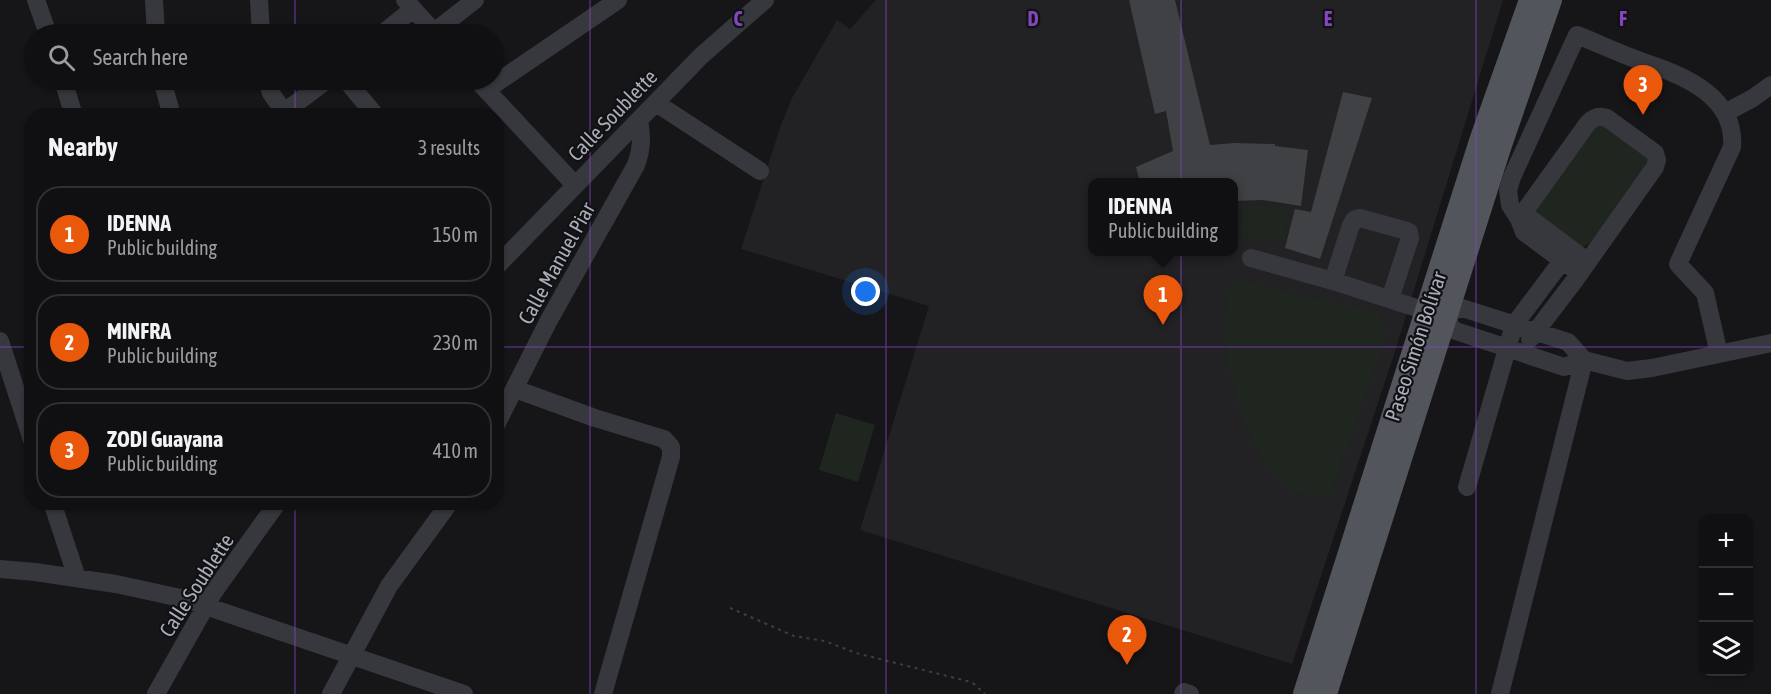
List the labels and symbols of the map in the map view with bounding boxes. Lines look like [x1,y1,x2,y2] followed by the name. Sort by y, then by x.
[734,7,743,30] text: C
[1027,7,1039,30] text: D
[1324,7,1333,30] text: E
[1619,7,1627,30] text: F
[563,64,661,166] street label: Calle Soublette
[1624,66,1662,115] pin: 3
[513,197,600,328] street label: Calle Manuel Piar
[1380,268,1451,424] street label: Paseo Simón Bolívar
[1144,276,1182,325] pin: 1
[851,277,880,306] your location
[154,529,238,641] street label: Calle Soublette
[1108,616,1146,665] pin: 2

